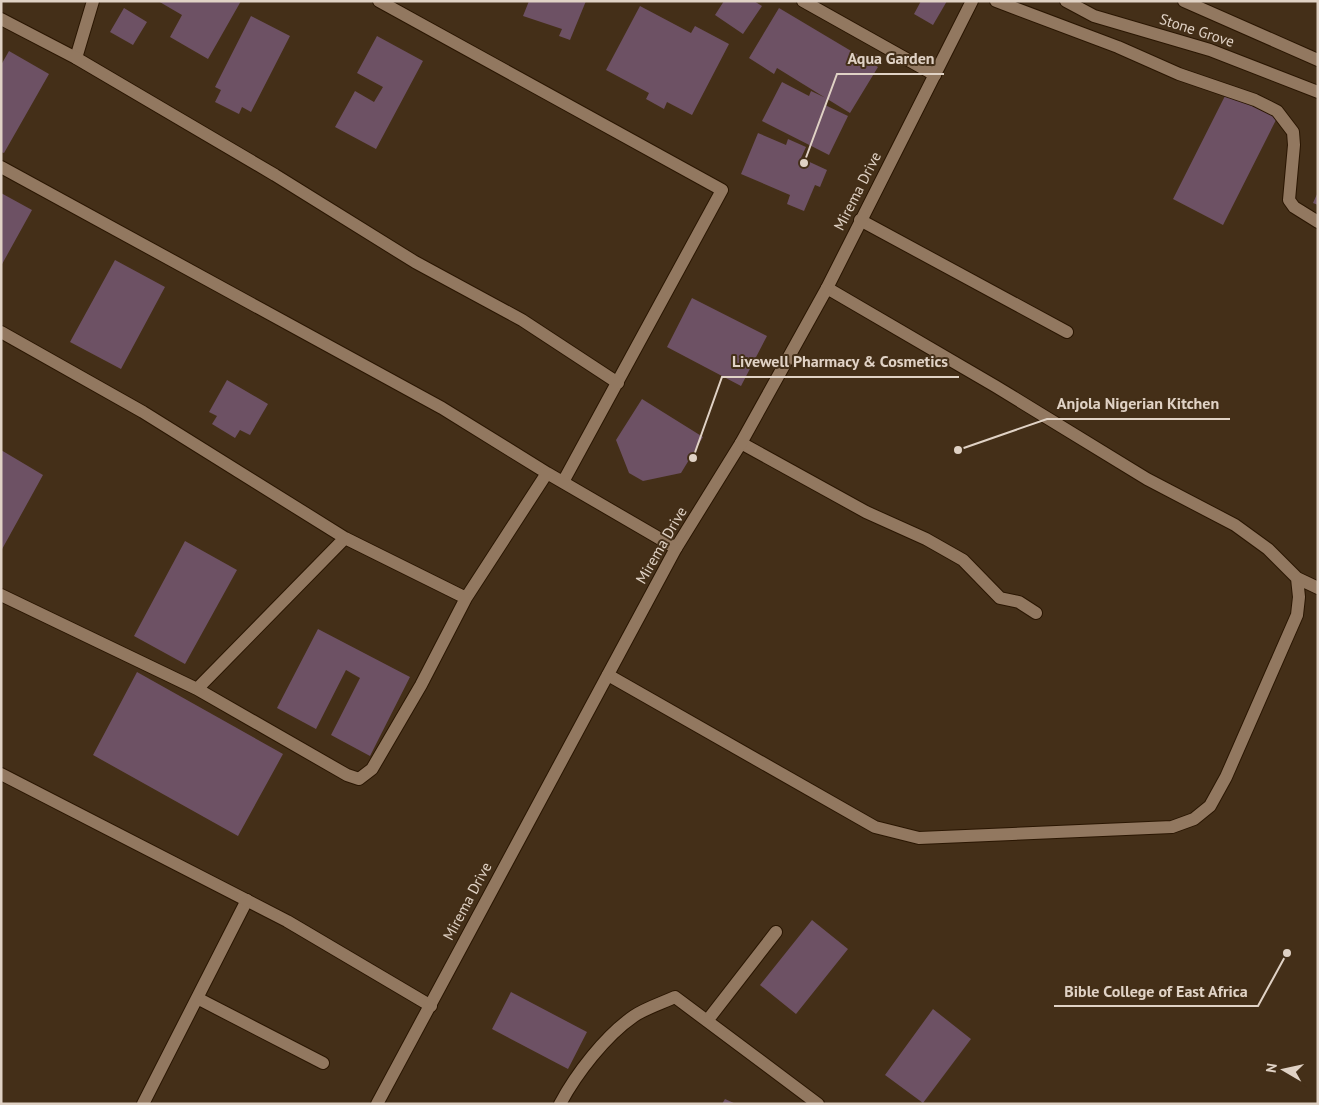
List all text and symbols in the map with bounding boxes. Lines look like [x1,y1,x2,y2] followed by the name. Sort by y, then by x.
[1157,9,1237,51] street label: Stone Grove
[837,43,944,74] callout: Aqua Garden
[847,48,935,68] text: Aqua Garden
[829,148,885,234] street label: Mirema Drive
[722,346,959,377] callout: Livewell Pharmacy & Cosmetics
[732,351,948,371] text: Livewell Pharmacy & Cosmetics
[1047,388,1230,419] callout: Anjola Nigerian Kitchen
[1057,393,1219,413] text: Anjola Nigerian Kitchen
[631,503,691,587] street label: Mirema Drive
[438,859,496,943] street label: Mirema Drive
[1054,975,1258,1006] callout: Bible College of East Africa
[1064,981,1248,1001] text: Bible College of East Africa
[1259,1045,1309,1095] north arrow
[1262,1062,1281,1074] text: N

